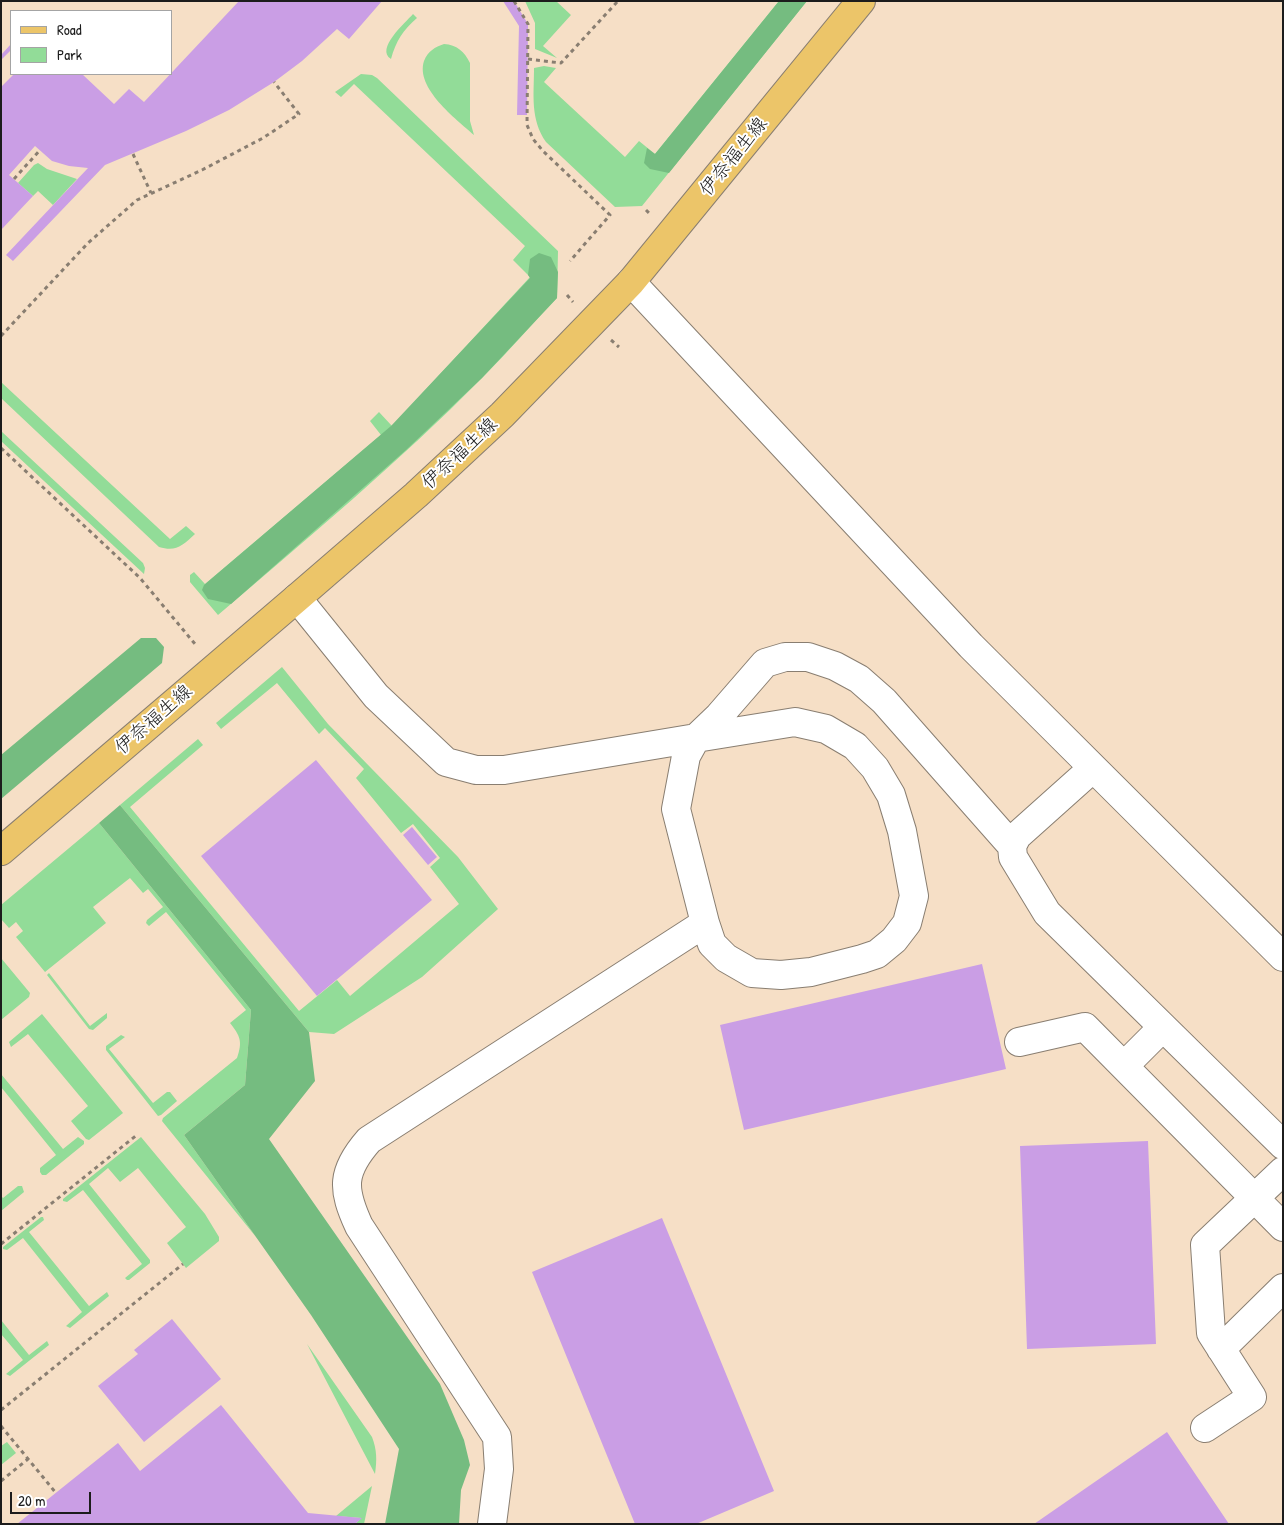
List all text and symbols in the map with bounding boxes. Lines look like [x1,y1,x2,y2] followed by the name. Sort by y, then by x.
[10,10,172,75] legend
[57,19,82,40] text: Road
[57,44,82,65] text: Park
[695,113,773,201] street label: 伊奈福生線
[417,413,503,495] street label: 伊奈福生線
[111,680,197,760] street label: 伊奈福生線
[12,1482,94,1514] scale bar
[18,1490,45,1511] text: 20 m

